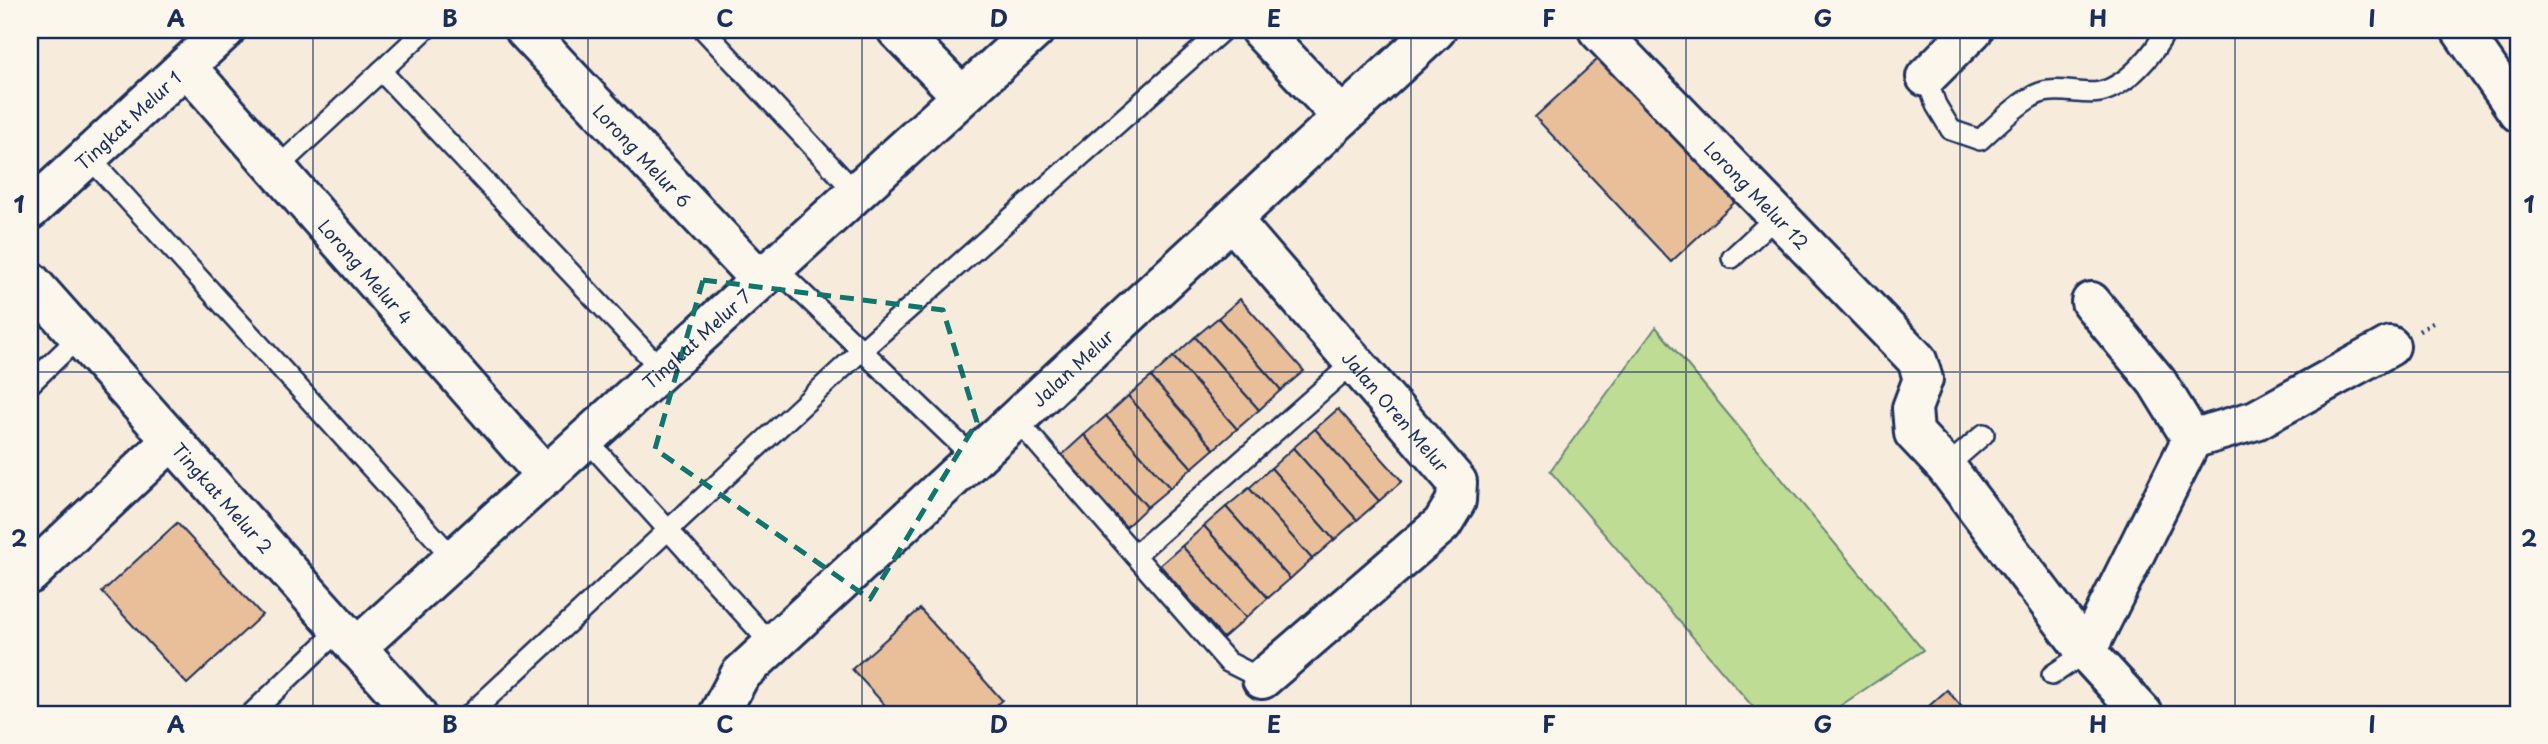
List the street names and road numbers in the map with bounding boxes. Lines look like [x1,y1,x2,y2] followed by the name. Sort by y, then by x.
[69,64,187,176] street label: Tingkat Melur 1
[588,98,698,213] street label: Lorong Melur 6
[1699,135,1816,255] street label: Lorong Melur 12
[313,213,420,330] street label: Lorong Melur 4
[636,282,756,395] street label: Tingkat Melur 7
[1025,322,1120,412] street label: Jalan Melur
[1336,345,1456,478] street label: Jalan Oren Melur
[166,436,280,559] street label: Tingkat Melur 2

